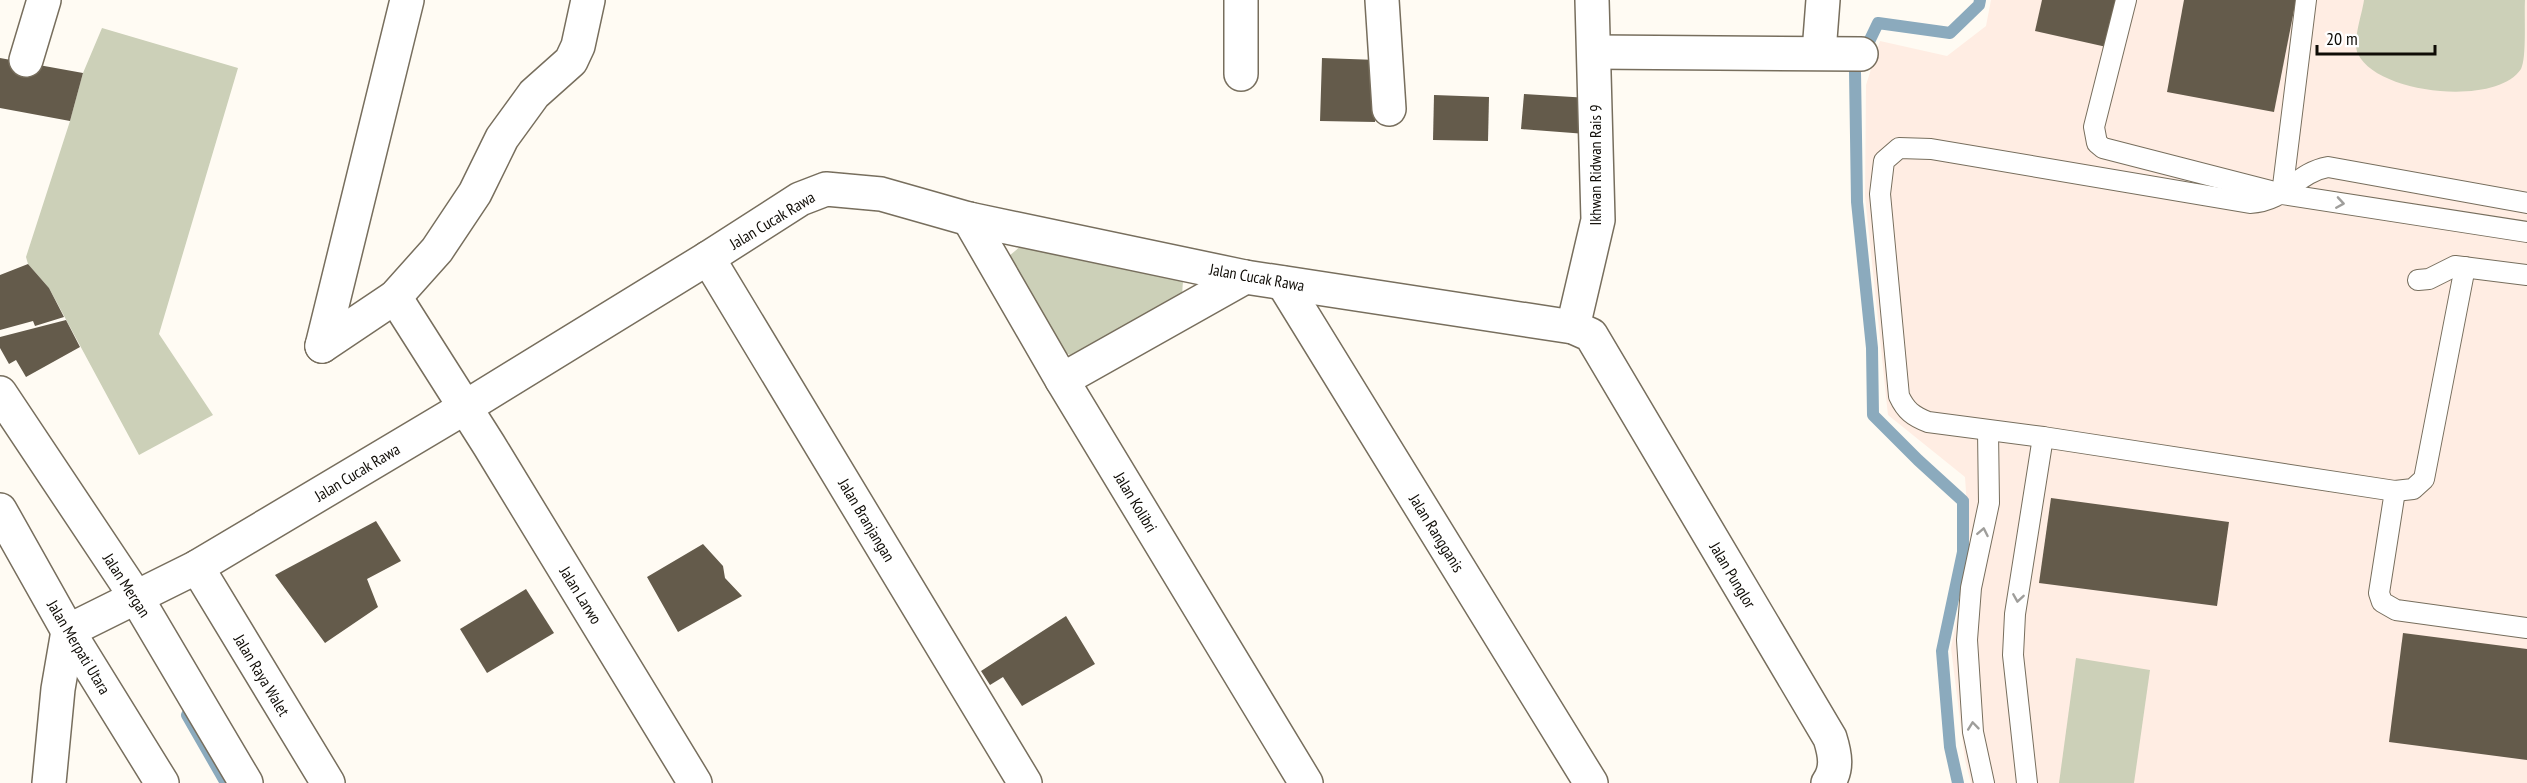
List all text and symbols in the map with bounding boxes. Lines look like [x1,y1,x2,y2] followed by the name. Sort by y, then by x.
[2317,18,2436,56] scale bar
[2326,27,2358,50] text: 20 m
[1585,104,1605,226] street label: Ikhwan Ridwan Rais 9
[725,187,818,254] street label: Jalan Cucak Rawa
[2335,196,2345,209] one-way arrow
[1207,259,1306,295] street label: Jalan Cucak Rawa
[310,439,403,506] street label: Jalan Cucak Rawa
[1110,467,1162,536] street label: Jalan Kolibri
[834,474,900,565] street label: Jalan Branjangan
[1405,490,1469,576] street label: Jalan Rangganis
[1976,528,1989,538] one-way arrow
[1705,537,1761,612] street label: Jalan Punglor
[98,548,155,621] street label: Jalan Mergan
[555,562,607,628] street label: Jalan Larwo
[2012,593,2025,603] one-way arrow
[42,595,115,698] street label: Jalan Merpati Utara
[229,630,295,720] street label: Jalan Raya Walet
[1967,721,1980,730] one-way arrow

